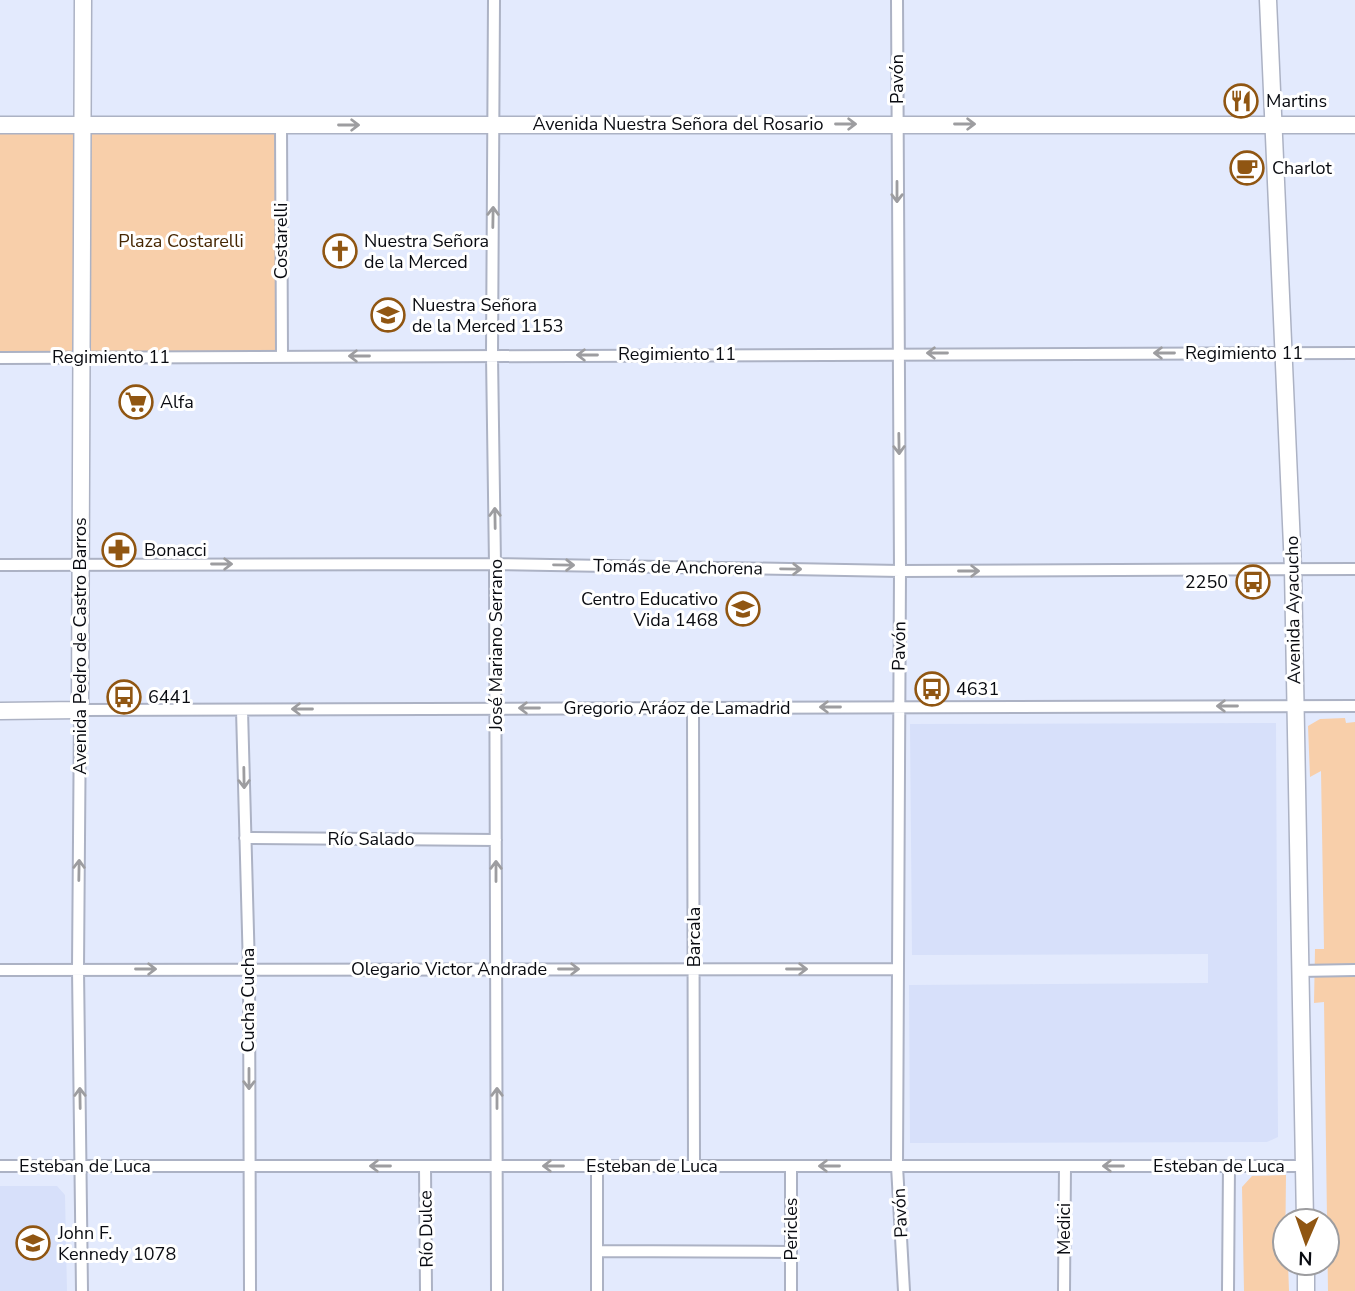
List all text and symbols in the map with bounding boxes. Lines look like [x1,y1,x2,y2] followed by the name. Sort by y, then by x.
[885,54,909,104] street label: Pavón
[1222,82,1260,120] restaurant icon: Martins
[1266,89,1327,113] place label: Martins
[533,112,823,136] street label: Avenida Nuestra Señora del Rosario
[834,117,857,131] one-way arrow
[953,117,976,131] one-way arrow
[337,118,360,132] one-way arrow
[1228,149,1266,187] cafe icon: Charlot
[1272,156,1332,180] place label: Charlot
[890,180,904,203] one-way arrow
[269,203,293,279] street label: Costarelli
[486,206,500,229] one-way arrow
[118,229,244,253] park label: Plaza Costarelli
[364,229,489,274] place label: Nuestra Señora de la Merced
[321,232,359,270] church icon: Nuestra Señora de la Merced
[412,293,564,338] place label: Nuestra Señora de la Merced 1153
[369,296,407,334] school or university icon: Nuestra Señora de la Merced 1153
[1185,341,1303,365] street label: Regimiento 11
[618,342,736,366] street label: Regimiento 11
[52,345,170,369] street label: Regimiento 11
[926,346,949,360] one-way arrow
[1153,346,1176,360] one-way arrow
[576,348,599,362] one-way arrow
[348,350,371,363] one-way arrow
[117,383,155,421] supermarket icon: Alfa
[160,390,194,414] place label: Alfa
[892,432,906,455] one-way arrow
[488,507,501,530] one-way arrow
[68,517,92,775] street label: Avenida Pedro de Castro Barros
[100,531,138,569] pharmacy icon: Bonacci
[1280,535,1306,685] street label: Avenida Ayacucho
[144,538,207,562] place label: Bonacci
[593,554,763,580] street label: Tomás de Anchorena
[210,557,233,571] one-way arrow
[552,558,575,572] one-way arrow
[484,559,508,732] street label: José Mariano Serrano
[779,562,802,576] one-way arrow
[1234,563,1272,601] bus stop icon: 2250
[957,564,980,578] one-way arrow
[1185,570,1228,594] place label: 2250
[581,587,718,632] place label: Centro Educativo Vida 1468
[724,590,762,628] school or university icon: Centro Educativo Vida 1468
[887,621,911,671] street label: Pavón
[913,670,951,708] bus stop icon: 4631
[956,677,999,701] place label: 4631
[105,678,143,716] bus stop icon: 6441
[148,685,191,709] place label: 6441
[563,696,791,720] street label: Gregorio Aráoz de Lamadrid
[1216,699,1239,713] one-way arrow
[819,700,842,714] one-way arrow
[518,701,541,715] one-way arrow
[291,702,314,716] one-way arrow
[237,766,251,789] one-way arrow
[328,827,414,851] street label: Río Salado
[72,859,85,882] one-way arrow
[489,859,503,882] one-way arrow
[682,907,706,967] street label: Barcala
[236,948,260,1052] street label: Cucha Cucha
[351,957,547,981] street label: Olegario Victor Andrade
[134,962,157,976] one-way arrow
[558,962,581,976] one-way arrow
[785,962,808,976] one-way arrow
[242,1067,256,1090] one-way arrow
[73,1087,87,1110] one-way arrow
[490,1087,504,1110] one-way arrow
[19,1154,151,1178] street label: Esteban de Luca
[586,1154,718,1178] street label: Esteban de Luca
[1153,1154,1285,1178] street label: Esteban de Luca
[368,1159,391,1173] one-way arrow
[541,1159,564,1173] one-way arrow
[818,1159,841,1173] one-way arrow
[1102,1159,1125,1173] one-way arrow
[887,1188,913,1238] street label: Pavón
[413,1190,439,1268] street label: Río Dulce
[779,1198,803,1261] street label: Pericles
[1052,1203,1076,1255] street label: Medici
[1271,1207,1341,1277] north arrow
[57,1221,176,1266] place label: John F. Kennedy 1078
[14,1224,52,1262] school or university icon: John F. Kennedy 1078
[1298,1245,1313,1271] text: N

